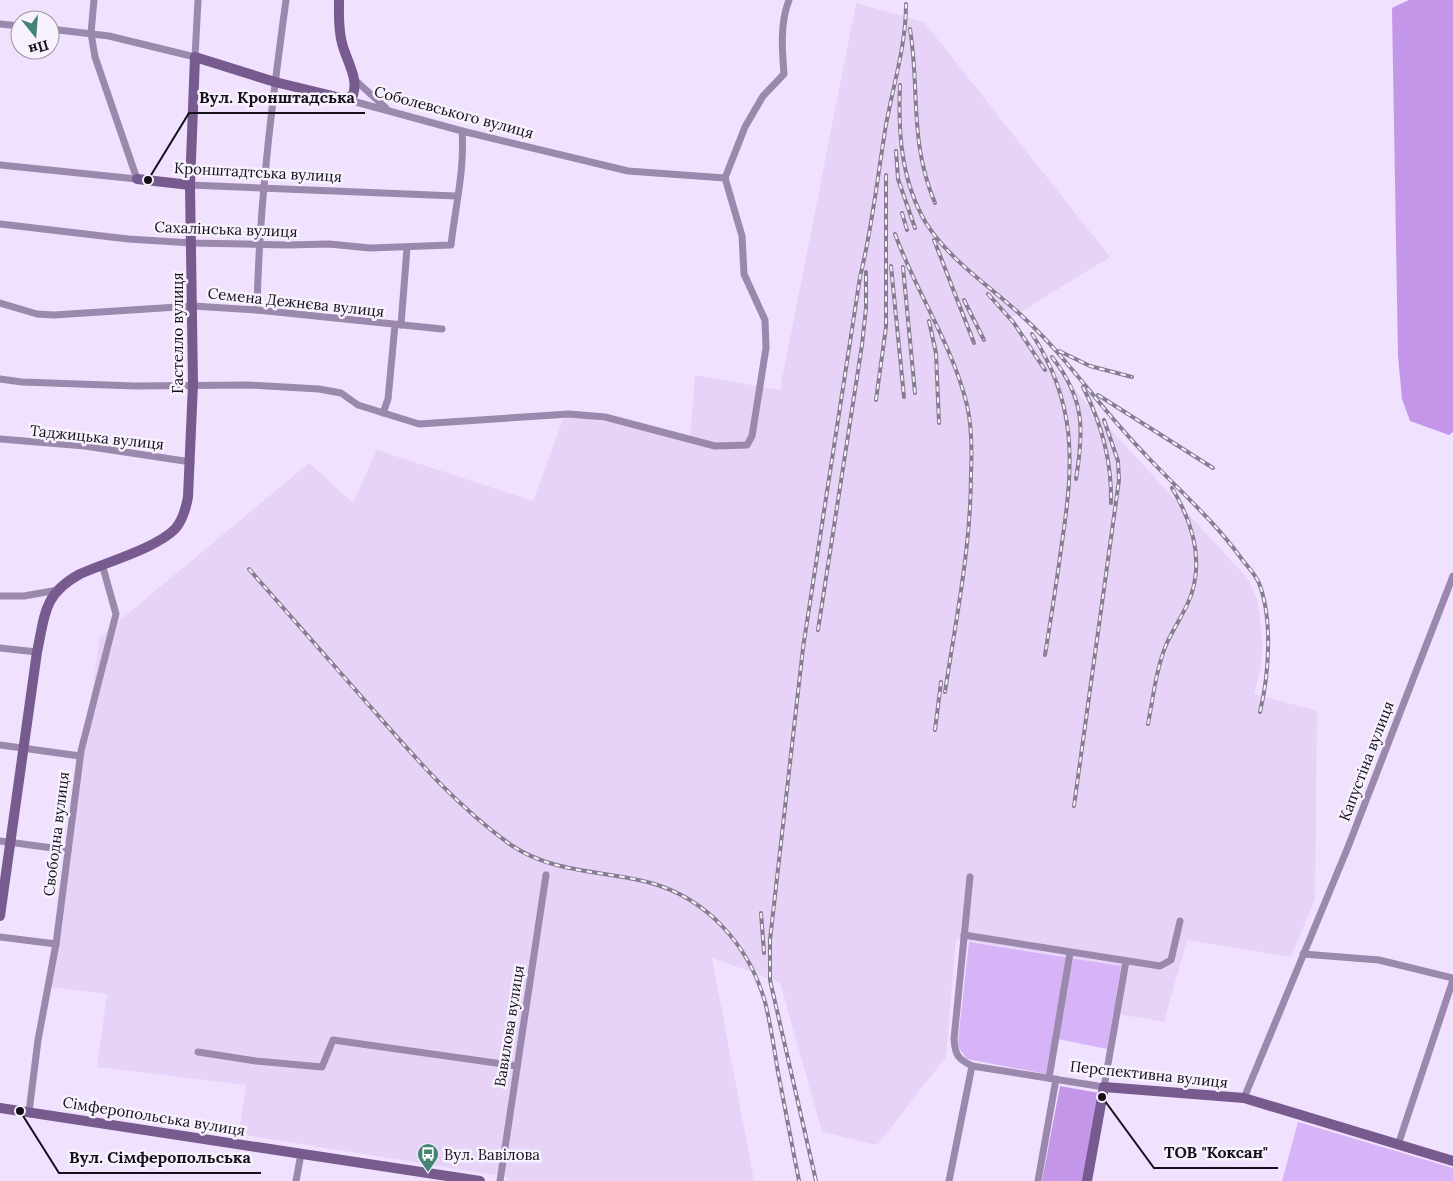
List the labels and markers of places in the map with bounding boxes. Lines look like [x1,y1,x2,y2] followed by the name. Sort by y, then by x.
[189,82,365,113] callout: Вул. Кронштадська
[1154,1137,1278,1168] callout: ТОВ "Коксан"
[59,1142,261,1173] callout: Вул. Сімферопольська
[416,1142,440,1173] bus stop icon: Вул. Вавілова
[444,1145,540,1164] place label: Вул. Вавілова

